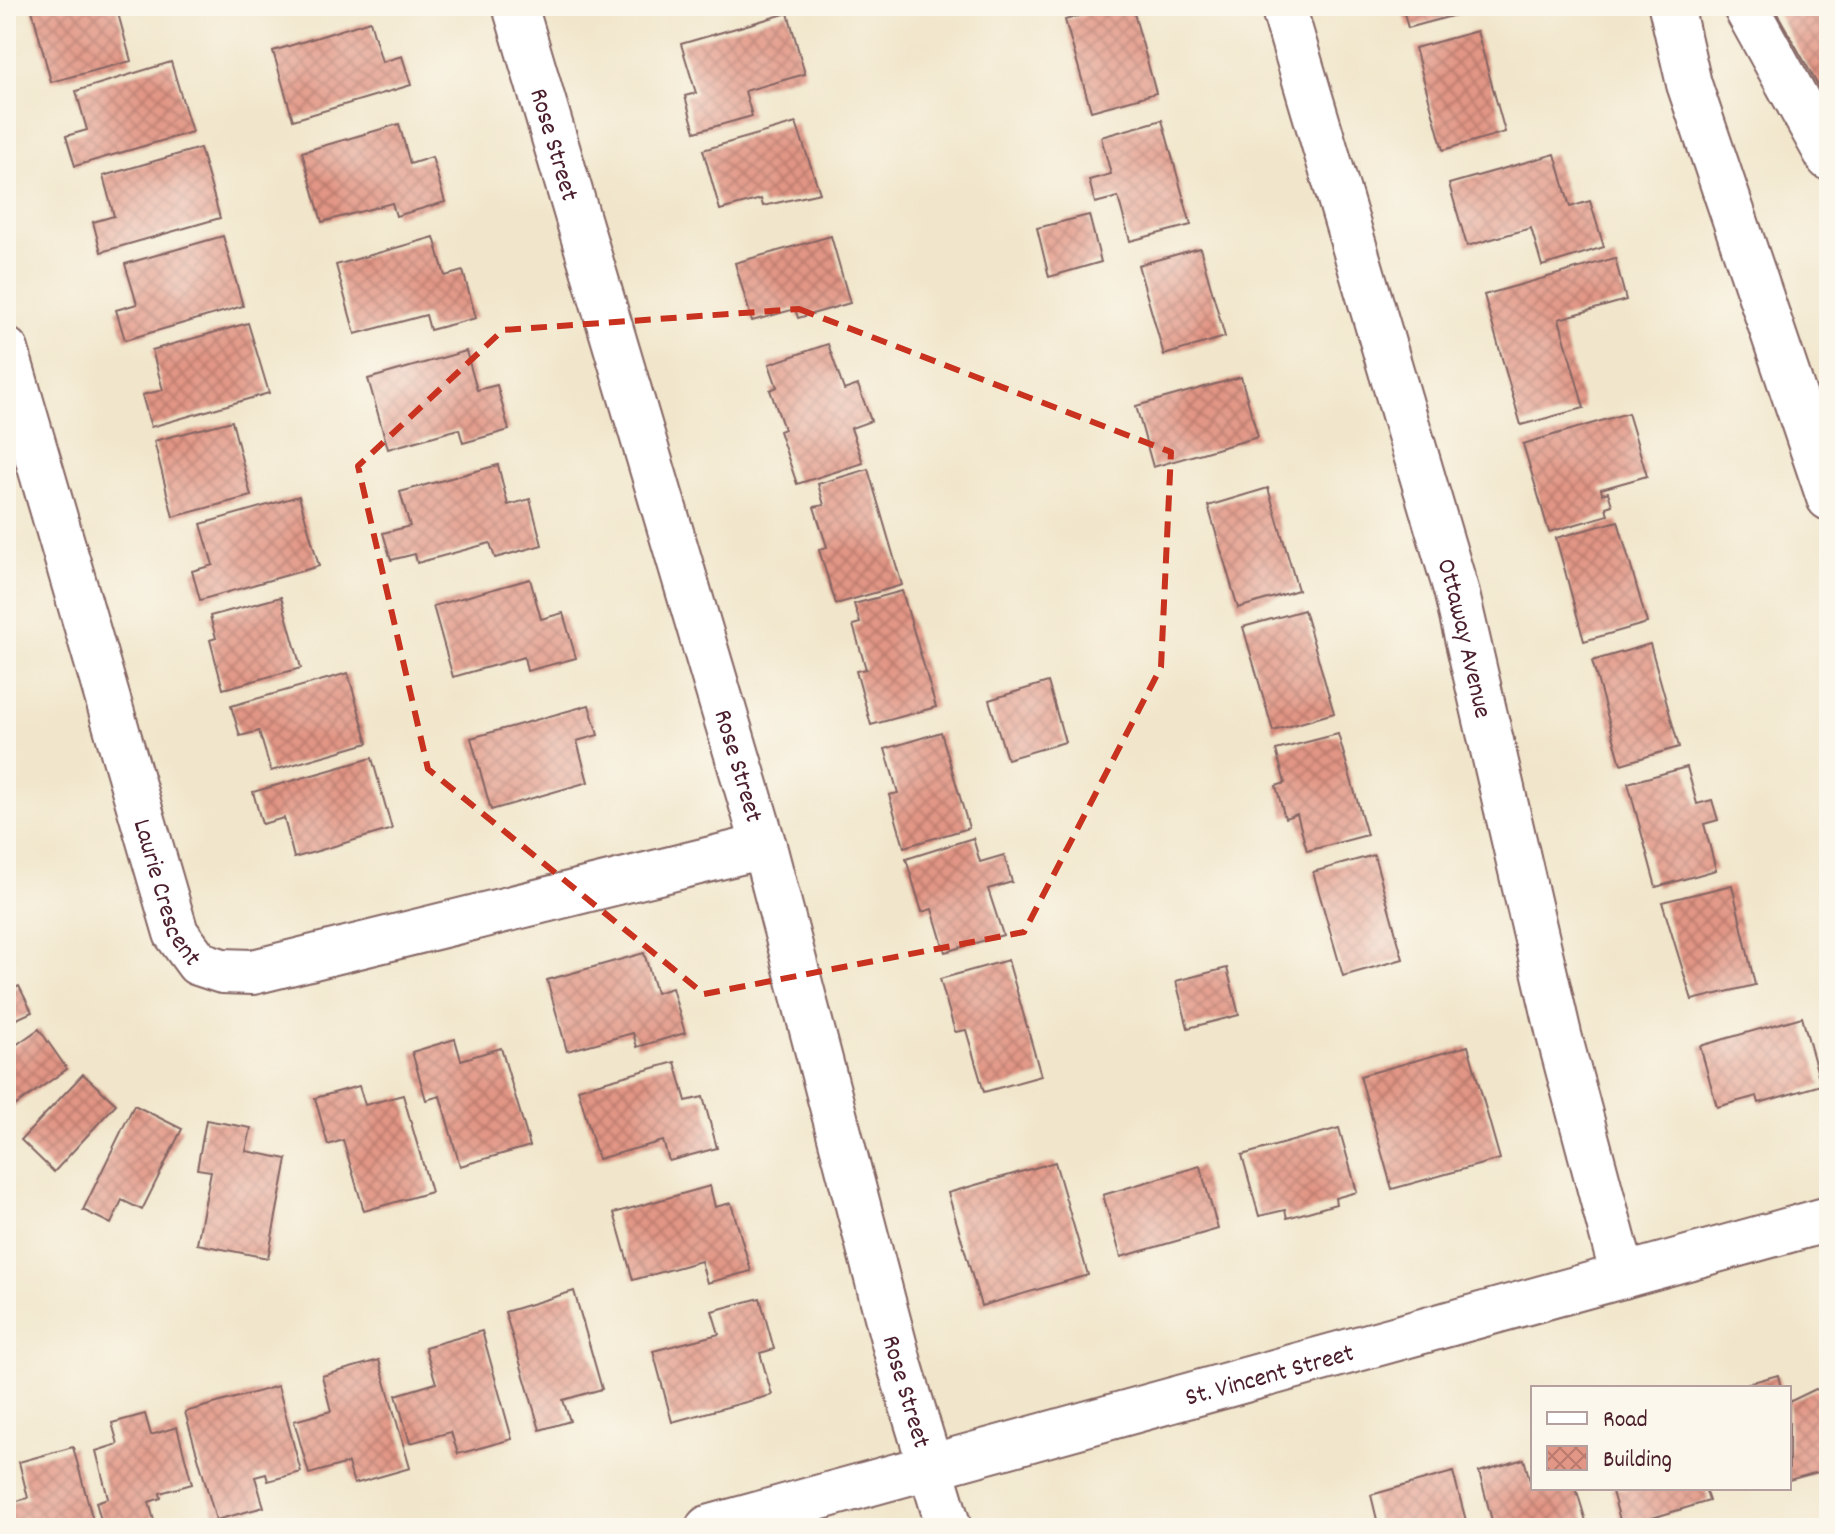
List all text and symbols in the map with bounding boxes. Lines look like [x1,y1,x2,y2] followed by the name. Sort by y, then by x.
[518,84,587,206] street label: Rose Street
[1426,554,1500,722] street label: Ottaway Avenue
[703,706,771,828] street label: Rose Street
[122,815,210,975] street label: Laurie Crescent
[871,1332,939,1453] street label: Rose Street
[1181,1336,1359,1418] street label: St. Vincent Street
[1531,1386,1791,1490] legend
[1603,1404,1648,1438] text: Road
[1603,1444,1672,1478] text: Building

